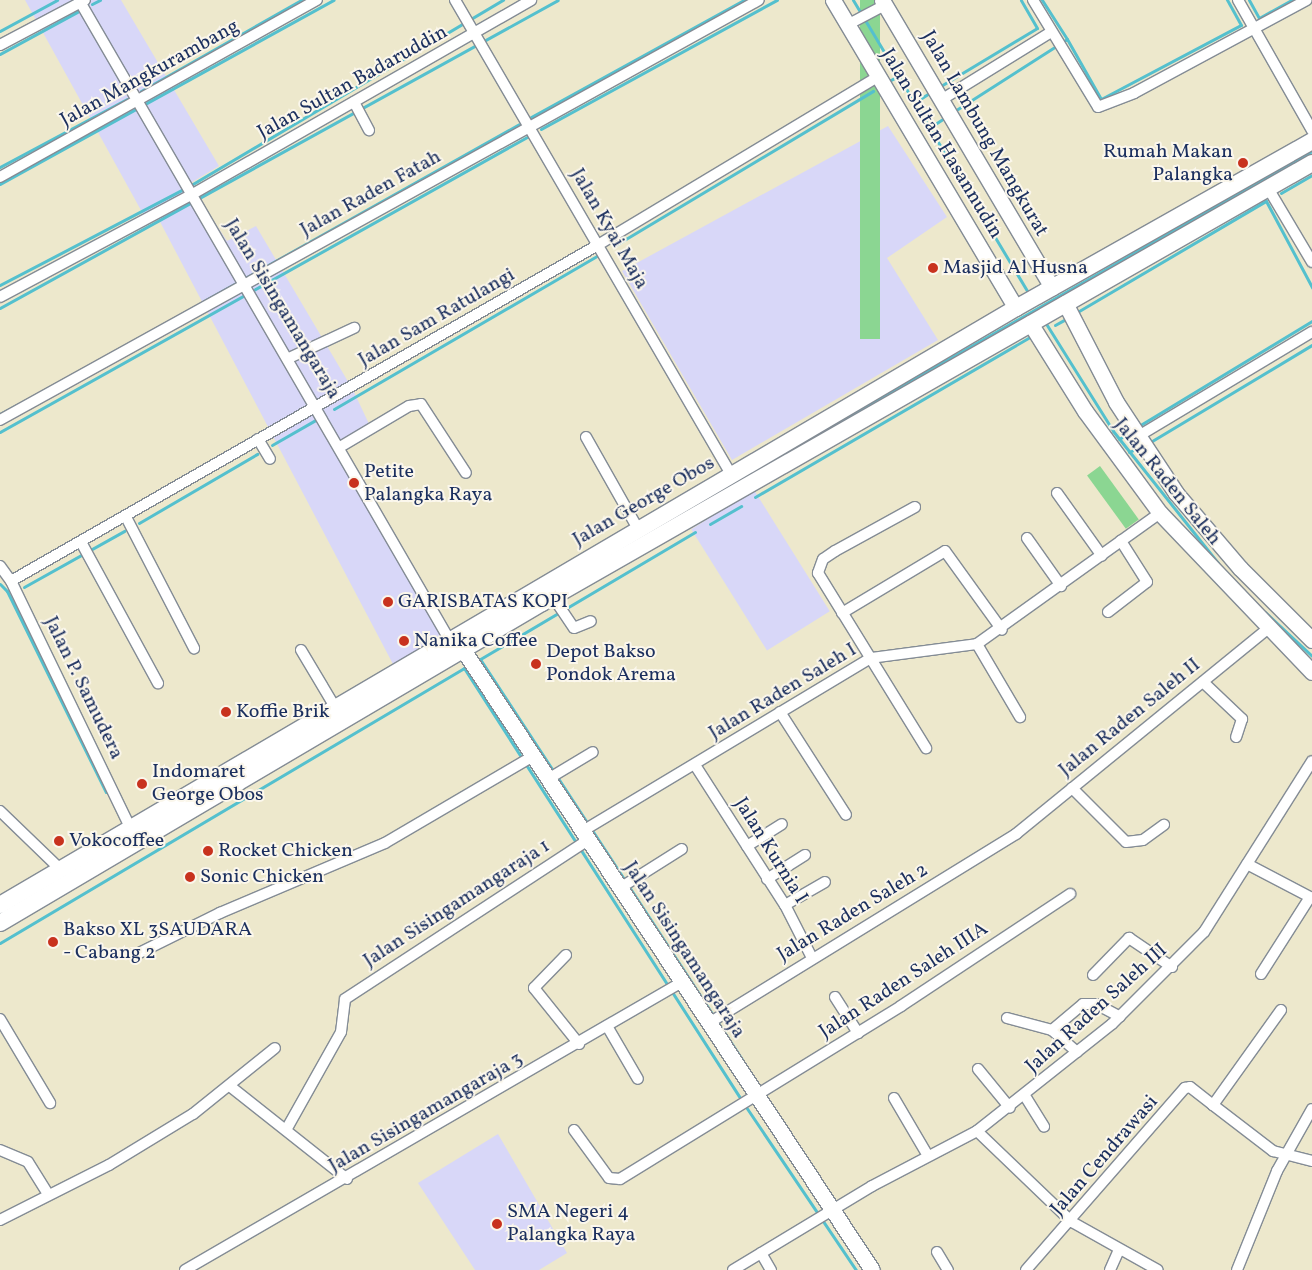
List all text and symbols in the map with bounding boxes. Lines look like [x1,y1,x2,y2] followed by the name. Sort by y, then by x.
[57,15,243,133] street label: Jalan Mangkurambang
[254,21,452,145] street label: Jalan Sultan Badaruddin
[915,27,1053,241] street label: Jalan Lambung Mangkurat
[875,45,1007,243] street label: Jalan Sultan Hasannudin
[1103,140,1233,187] place label: Rumah Makan Palangka
[296,145,446,243] street label: Jalan Raden Fatah
[1237,157,1249,169] marker: Rumah Makan Palangka
[565,164,653,294] street label: Jalan Kyai Maja
[219,215,345,403] street label: Jalan Sisingamangaraja
[943,256,1088,280] place label: Masjid Al Husna
[927,262,939,274] marker: Masjid Al Husna
[354,263,520,373] street label: Jalan Sam Ratulangi
[1108,413,1226,551] street label: Jalan Raden Saleh
[569,452,719,552] street label: Jalan George Obos
[364,460,492,507] place label: Petite Palangka Raya
[348,477,360,489] marker: Petite Palangka Raya
[398,590,568,614] place label: GARISBATAS KOPI
[382,596,394,608] marker: GARISBATAS KOPI
[38,613,128,763] street label: Jalan P. Samudera
[414,629,538,653] place label: Nanika Coffee
[398,635,410,647] marker: Nanika Coffee
[705,638,861,746] street label: Jalan Raden Saleh I
[546,640,676,687] place label: Depot Bakso Pondok Arema
[1054,654,1206,782] street label: Jalan Raden Saleh II
[530,658,542,670] marker: Depot Bakso Pondok Arema
[236,700,330,724] place label: Koffie Brik
[220,706,232,718] marker: Koffie Brik
[152,760,264,807] place label: Indomaret George Obos
[136,778,148,790] marker: Indomaret George Obos
[728,793,812,909] street label: Jalan Kurnia I
[69,829,164,853] place label: Vokocoffee
[53,835,65,847] marker: Vokocoffee
[359,835,555,973] street label: Jalan Sisingamangaraja 1
[218,839,353,863] place label: Rocket Chicken
[202,845,214,857] marker: Rocket Chicken
[618,857,750,1043] street label: Jalan Sisingamangaraja
[773,858,933,968] street label: Jalan Raden Saleh 2
[200,865,324,889] place label: Sonic Chicken
[184,871,196,883] marker: Sonic Chicken
[815,917,993,1045] street label: Jalan Raden Saleh IIIA
[63,918,252,965] place label: Bakso XL 3SAUDARA - Cabang 2
[47,936,59,948] marker: Bakso XL 3SAUDARA - Cabang 2
[1021,939,1173,1079] street label: Jalan Raden Saleh III
[325,1048,527,1178] street label: Jalan Sisingamangaraja 3
[1046,1091,1164,1221] street label: Jalan Cendrawasi
[507,1200,635,1247] place label: SMA Negeri 4 Palangka Raya
[491,1218,503,1230] marker: SMA Negeri 4 Palangka Raya

